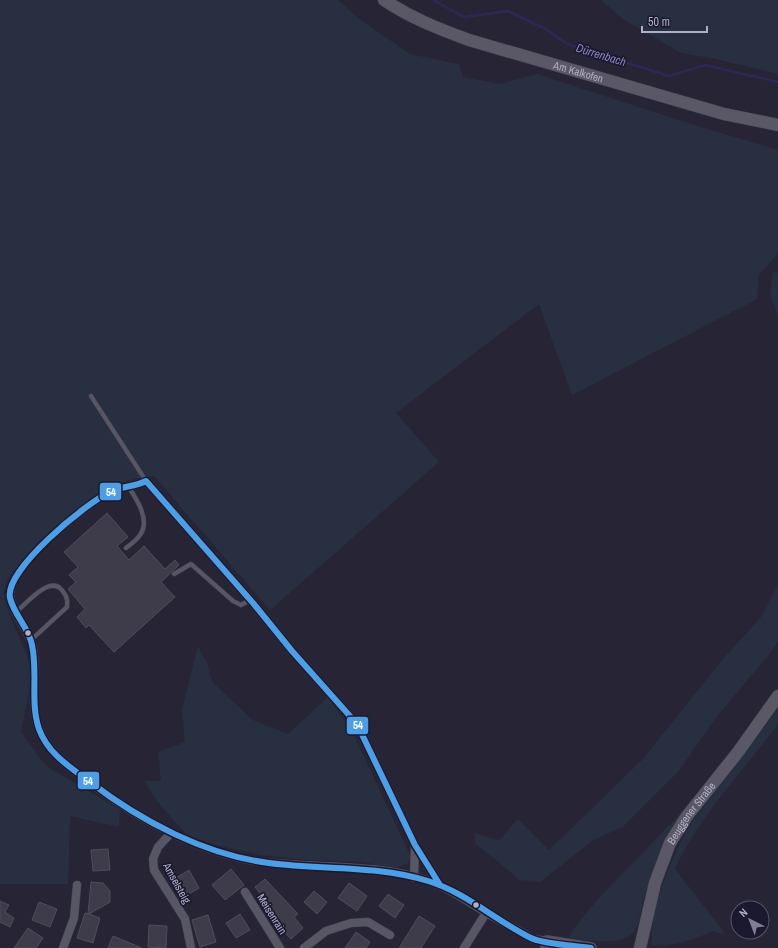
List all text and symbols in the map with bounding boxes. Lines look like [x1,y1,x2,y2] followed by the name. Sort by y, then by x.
[642,8,707,34] scale bar
[648,14,670,30] text: 50 m
[574,40,628,70] water label: Dürrenbach
[551,58,605,86] street label: Am Kalkofen
[99,482,122,501] line badge: 54
[106,485,116,499] text: 54
[23,628,33,638] unlabelled marker
[346,716,369,735] line badge: 54
[353,718,363,732] text: 54
[77,771,100,790] line badge: 54
[83,774,93,788] text: 54
[664,779,718,847] street label: Beuggener Straße
[160,859,194,906] street label: Amselsteig
[254,891,290,937] street label: Meisenrain
[471,900,481,910] unlabelled marker
[730,900,770,940] north arrow
[736,905,750,920] text: N

